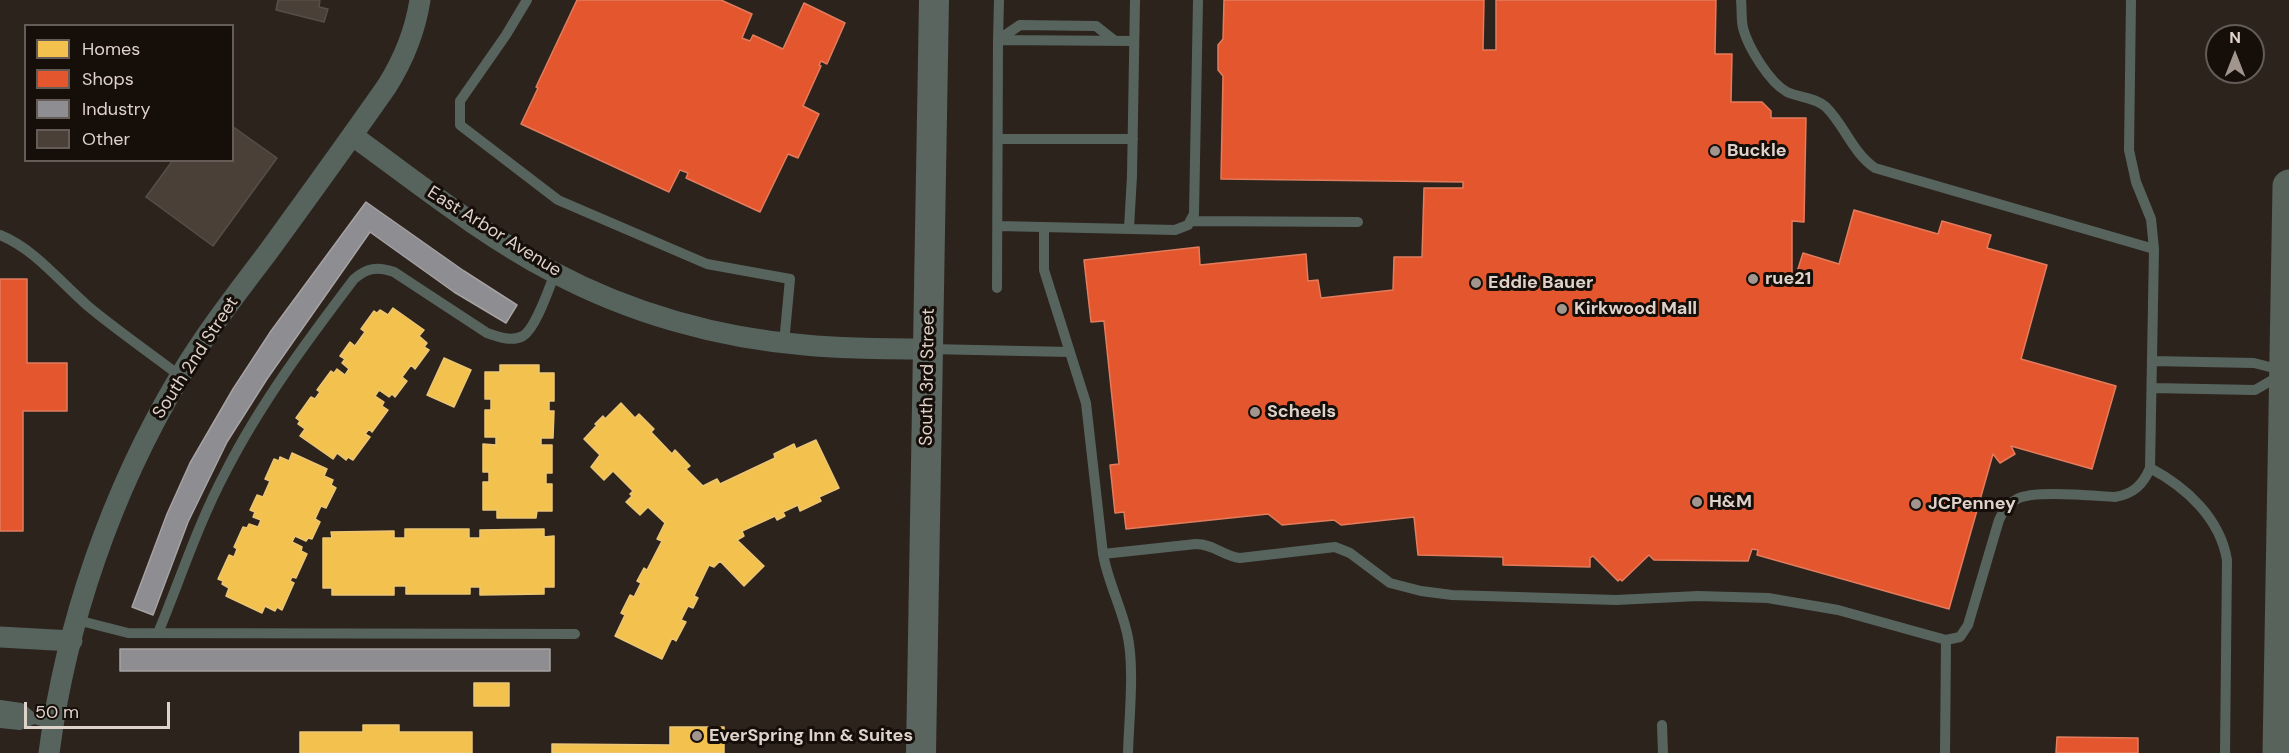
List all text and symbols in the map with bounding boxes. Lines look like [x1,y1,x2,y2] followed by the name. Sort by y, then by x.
[24,24,234,162] legend
[2205,24,2265,84] north arrow
[2229,27,2241,48] text: N
[82,37,140,61] text: Homes
[82,67,134,91] text: Shops
[82,97,151,121] text: Industry
[82,127,130,151] text: Other
[1727,140,1787,162] place label: Buckle
[1708,144,1722,158] marker: Buckle
[423,182,565,282] street label: East Arbor Avenue
[1765,268,1811,290] place label: rue21
[1488,272,1593,294] place label: Eddie Bauer
[1746,272,1760,286] marker: rue21
[1469,276,1483,290] marker: Eddie Bauer
[148,293,244,423] street label: South 2nd Street
[1574,298,1697,320] place label: Kirkwood Mall
[1555,302,1569,316] marker: Kirkwood Mall
[916,308,940,446] street label: South 3rd Street
[1267,401,1336,423] place label: Scheels
[1248,405,1262,419] marker: Scheels
[1709,491,1752,513] place label: H&M
[1928,493,2016,515] place label: JCPenney
[1690,495,1704,509] marker: H&M
[1909,497,1923,511] marker: JCPenney
[27,690,172,728] scale bar
[35,700,79,724] text: 50 m
[709,725,913,747] place label: EverSpring Inn & Suites
[690,729,704,743] marker: EverSpring Inn & Suites

